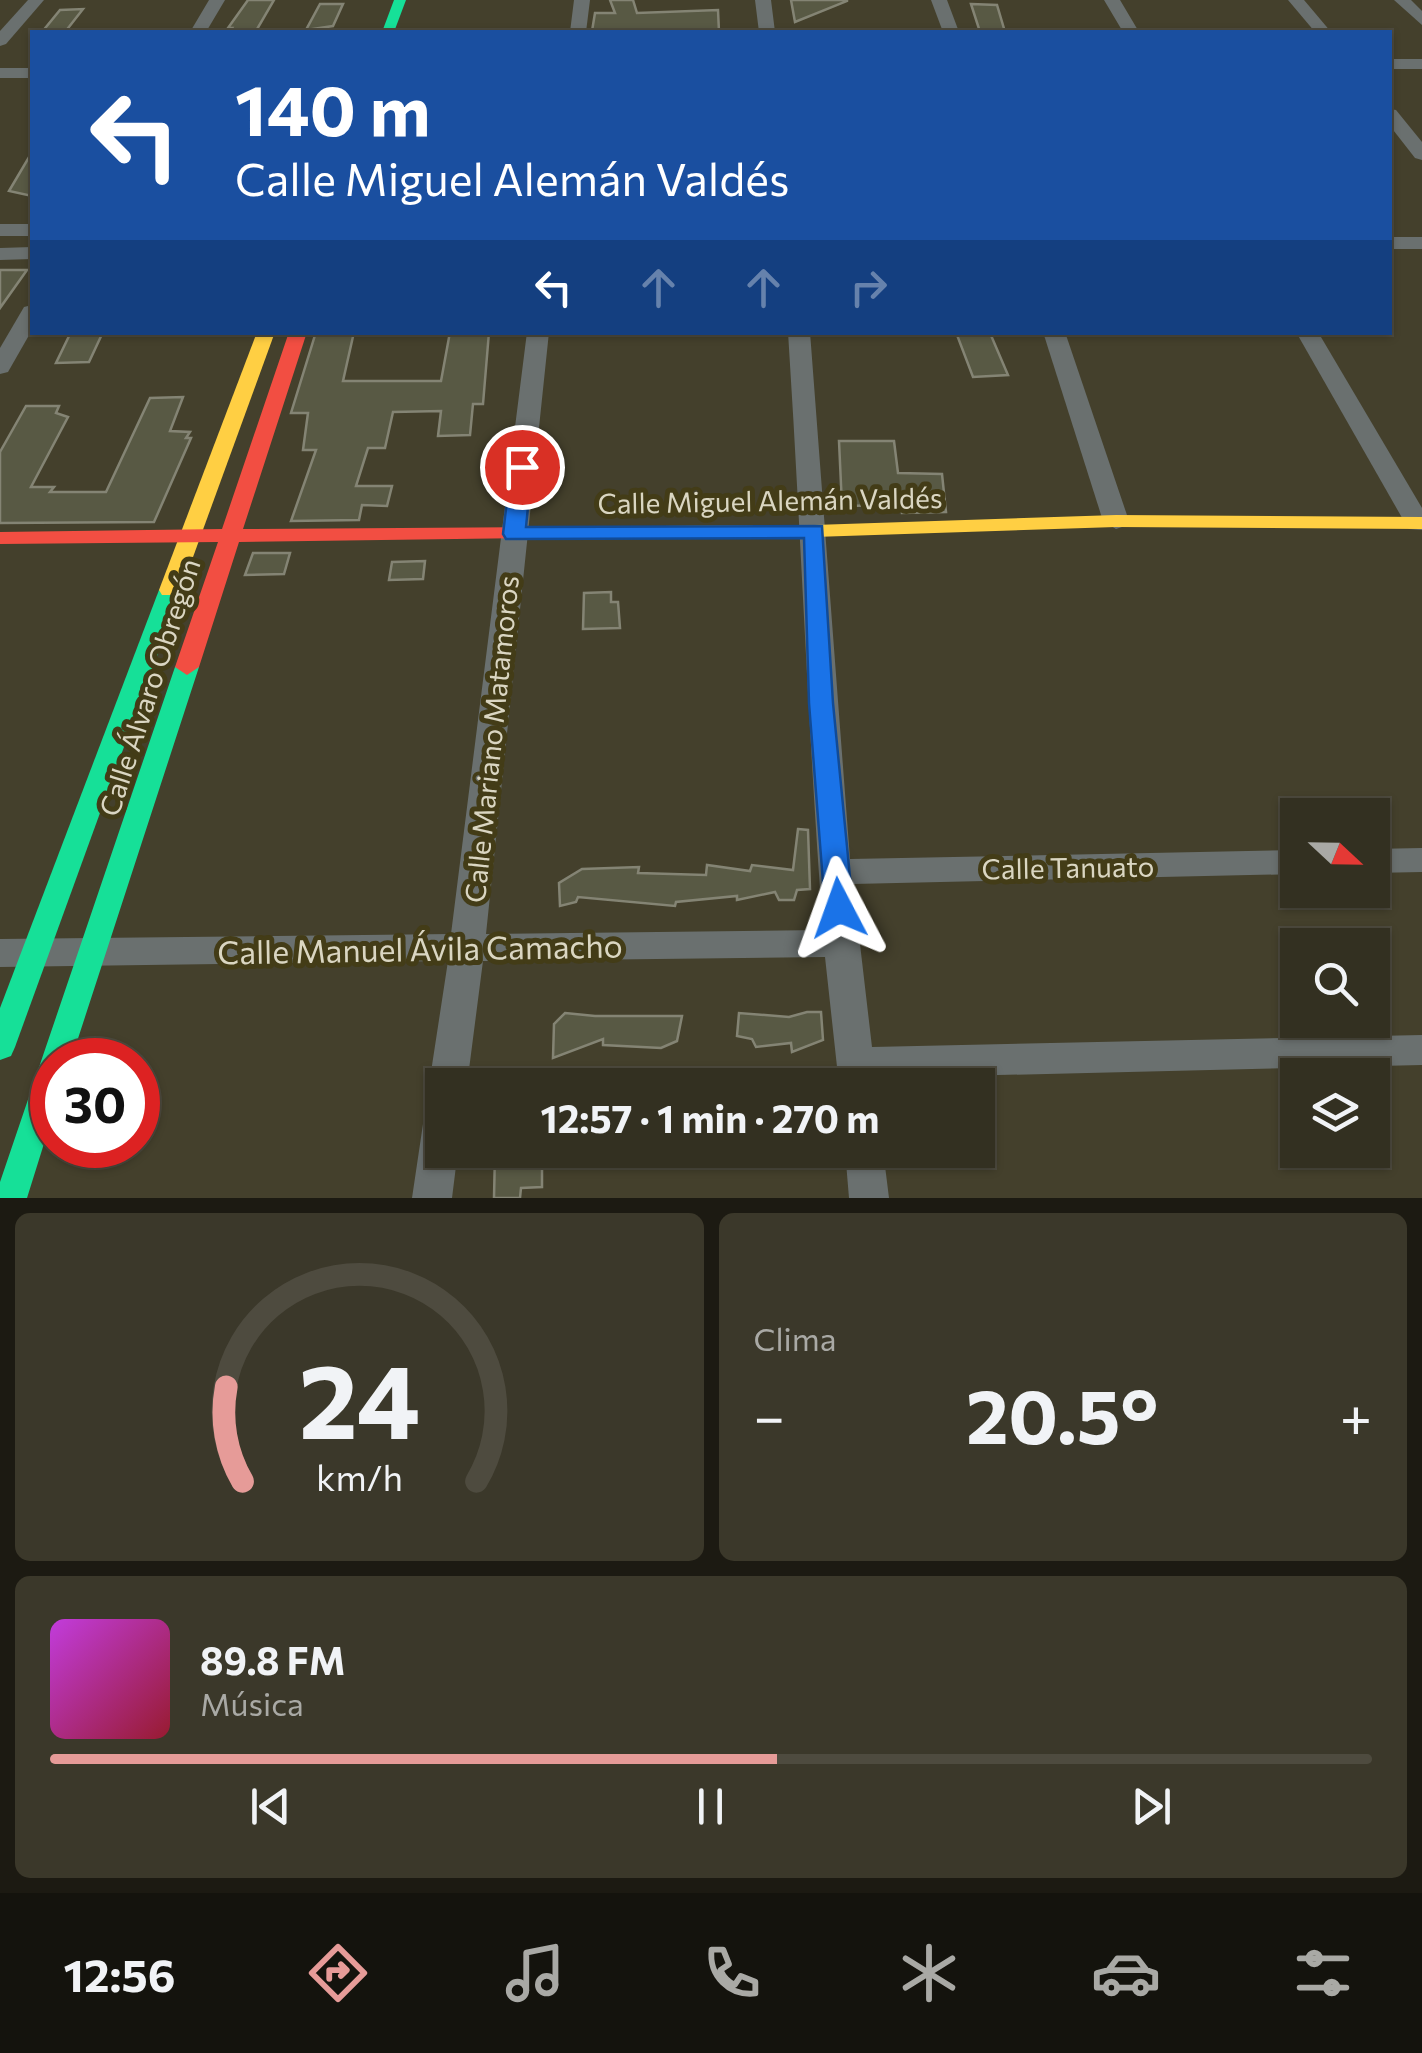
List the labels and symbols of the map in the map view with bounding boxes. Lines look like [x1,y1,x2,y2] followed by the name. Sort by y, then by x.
[480,425,565,510] pin
[597,480,943,520] street label: Calle Miguel Alemán Valdés
[91,554,207,820] street label: Calle Álvaro Obregón
[457,574,525,904] street label: Calle Mariano Matamoros
[1280,798,1390,908] north arrow
[981,848,1155,886] street label: Calle Tanuato
[787,856,891,960] position arrow
[217,924,623,972] street label: Calle Manuel Ávila Camacho
[30,1038,160,1168] speed limit sign: 30

